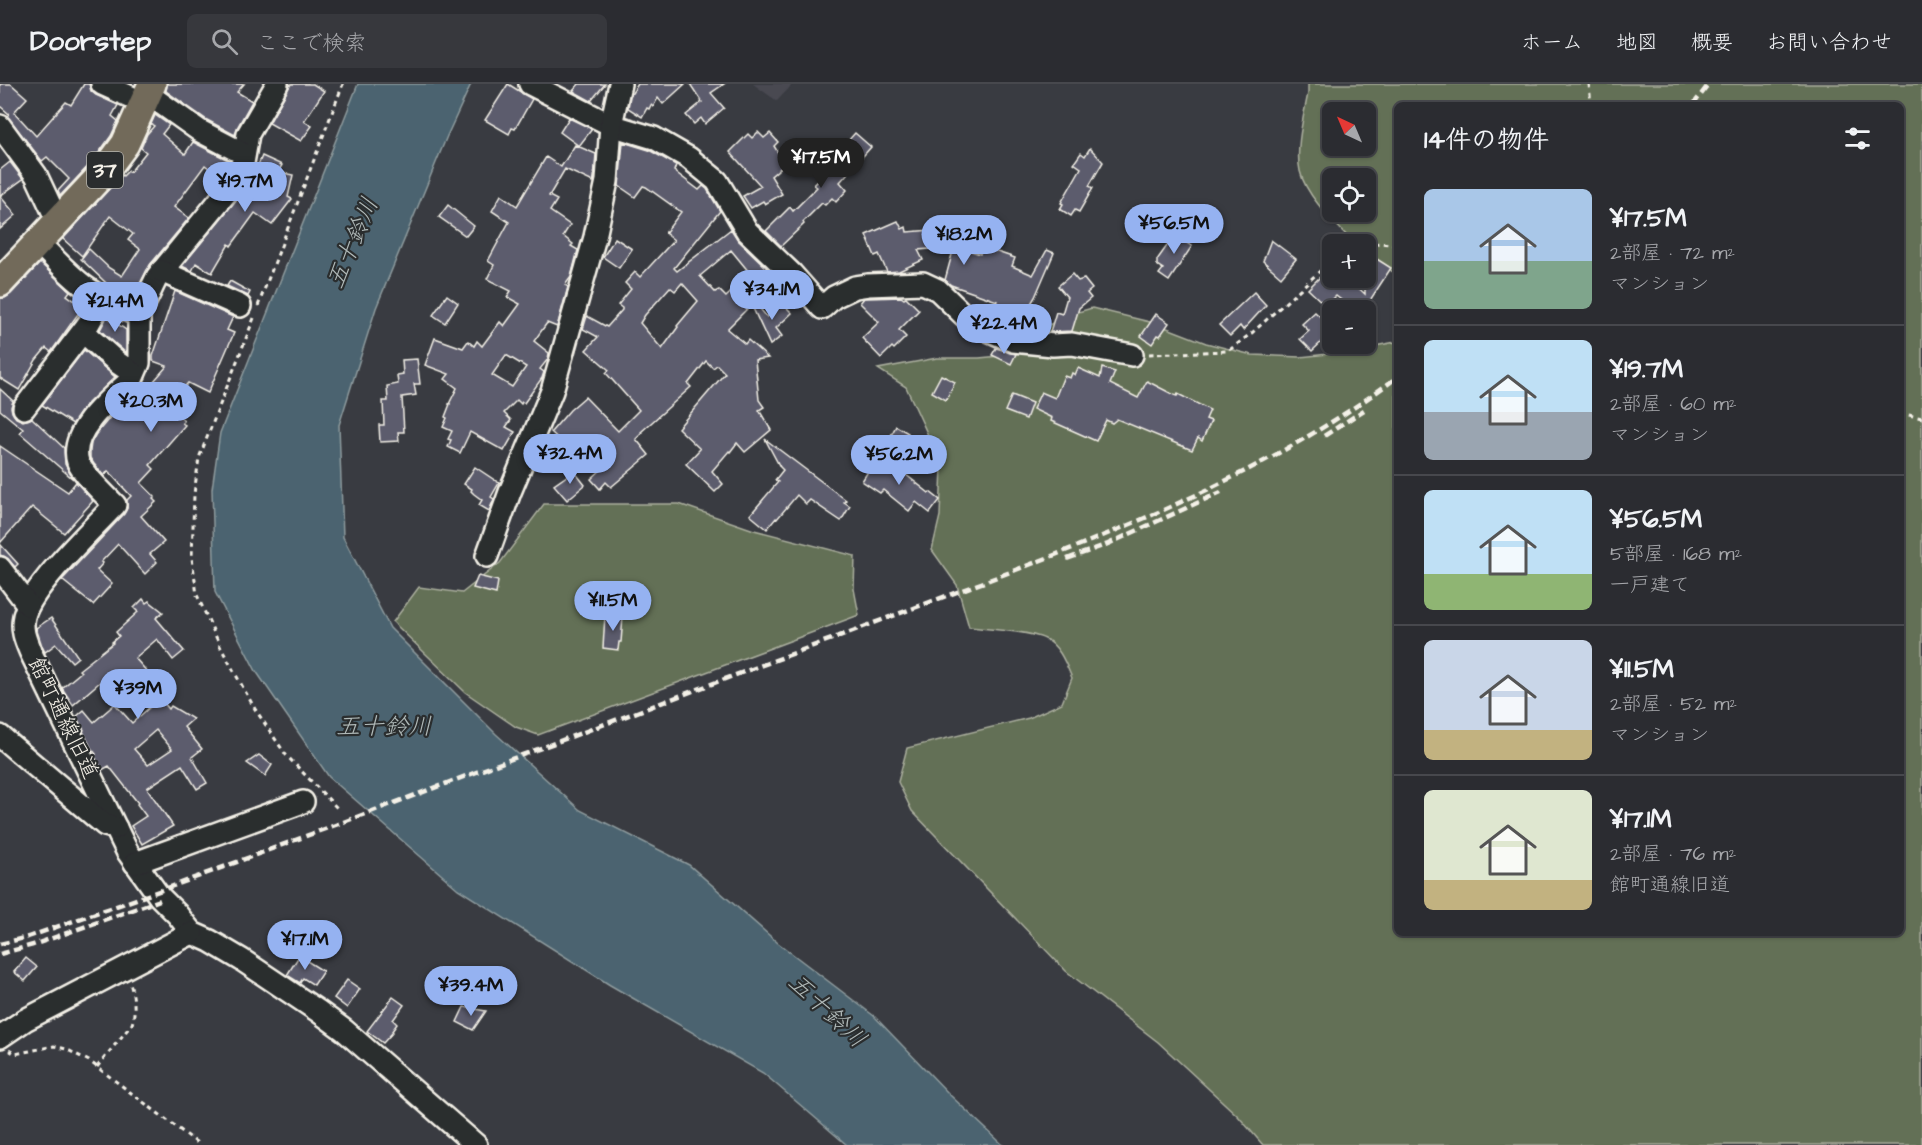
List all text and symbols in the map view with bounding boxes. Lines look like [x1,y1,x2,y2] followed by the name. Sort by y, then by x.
[187,14,607,68] search box
[30,22,151,61] text: Doorstep
[208,25,241,58] icon: search
[256,28,366,59] text: ここで検索
[1521,28,1583,57] text: ホーム
[1616,28,1658,57] text: 地図
[1691,28,1733,57] text: 概要
[1766,28,1892,57] text: お問い合わせ
[1322,102,1376,156] north arrow
[1322,102,1376,354] map controls
[1424,122,1549,158] text: 14件の物件
[1841,122,1874,155] icon: filters
[772,138,870,189] pin: ¥17.5M
[791,143,851,171] text: ¥17.5M
[87,152,123,188] road number: 37
[196,162,294,213] pin: ¥19.7M
[217,167,273,195] text: ¥19.7M
[1322,168,1376,222] button: locate
[319,192,387,294] water label: 五十鈴川
[1610,200,1687,236] text: ¥17.5M
[1125,204,1223,255] pin: ¥56.5M
[1139,209,1209,237] text: ¥56.5M
[1472,213,1544,285] icon: home
[915,215,1013,266] pin: ¥18.2M
[935,220,993,248] text: ¥18.2M
[1322,234,1376,288] button: +
[1610,239,1735,267] text: 2部屋 · 72 m²
[723,270,821,321] pin: ¥34.1M
[1610,270,1709,298] text: マンション
[744,275,800,303] text: ¥34.1M
[66,282,164,333] pin: ¥21.4M
[86,287,144,315] text: ¥21.4M
[1322,300,1376,354] button: −
[955,304,1053,355] pin: ¥22.4M
[971,309,1037,337] text: ¥22.4M
[1610,351,1683,387] text: ¥19.7M
[1472,364,1544,436] icon: home
[102,382,200,433] pin: ¥20.3M
[119,387,183,415] text: ¥20.3M
[1610,390,1737,418] text: 2部屋 · 60 m²
[1610,421,1709,449] text: マンション
[521,434,619,485] pin: ¥32.4M
[850,435,948,486] pin: ¥56.2M
[537,439,603,467] text: ¥32.4M
[865,440,933,468] text: ¥56.2M
[1610,501,1702,537] text: ¥56.5M
[1472,514,1544,586] icon: home
[1610,540,1742,568] text: 5部屋 · 168 m²
[1610,571,1690,599] text: 一戸建て
[564,581,662,632] pin: ¥11.5M
[588,586,638,614] text: ¥11.5M
[1610,651,1674,687] text: ¥11.5M
[20,652,106,784] street label: 館町通線旧道
[1472,664,1544,736] icon: home
[102,669,174,720] pin: ¥39M
[114,674,162,702] text: ¥39M
[1610,690,1737,718] text: 2部屋 · 52 m²
[336,710,432,744] water label: 五十鈴川
[1610,721,1709,749] text: マンション
[1610,801,1672,837] text: ¥17.1M
[1472,814,1544,886] icon: home
[1610,840,1736,868] text: 2部屋 · 76 m²
[1610,871,1730,899] text: 館町通線旧道
[256,920,354,971] pin: ¥17.1M
[281,925,329,953] text: ¥17.1M
[422,966,520,1017] pin: ¥39.4M
[780,966,874,1056] water label: 五十鈴川
[438,971,504,999] text: ¥39.4M

